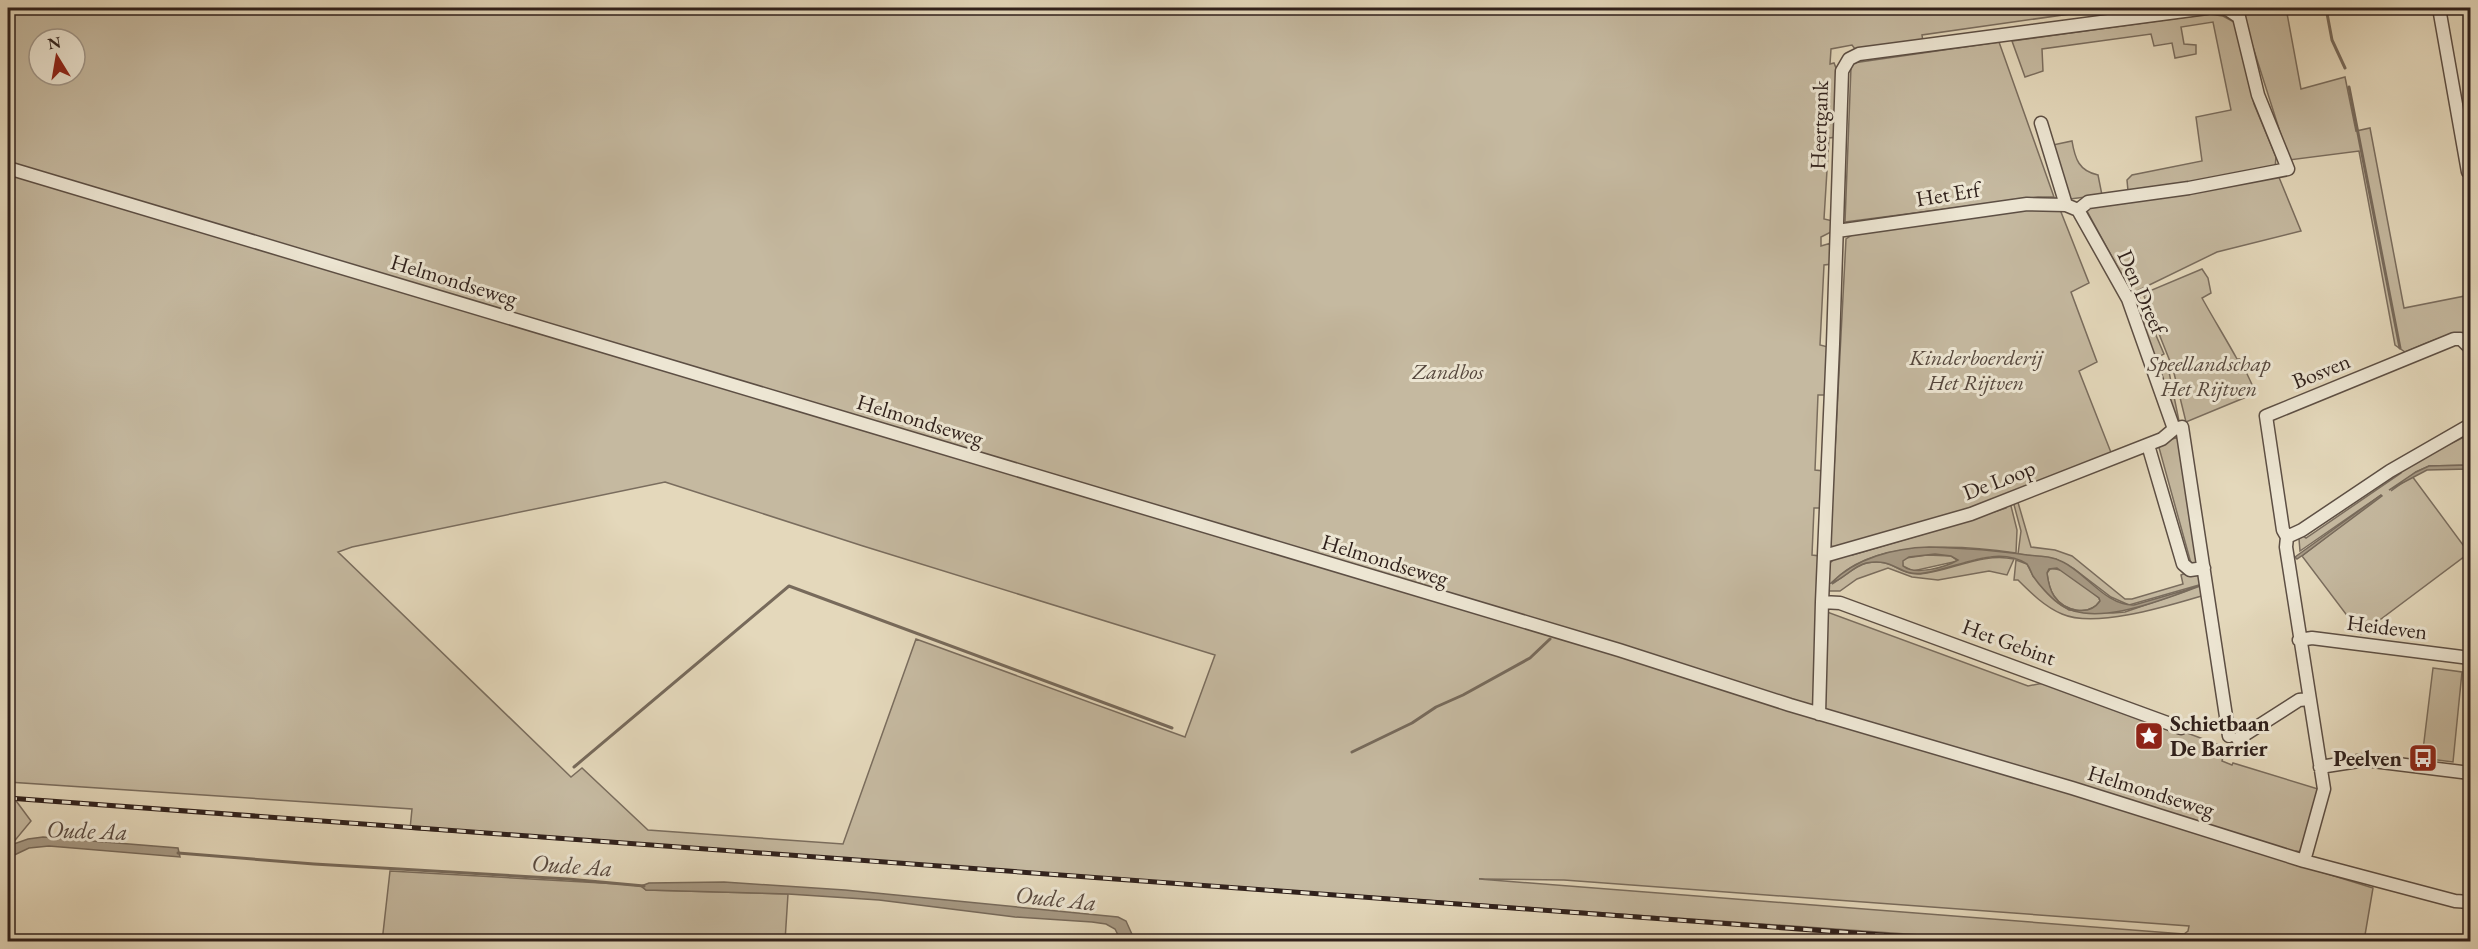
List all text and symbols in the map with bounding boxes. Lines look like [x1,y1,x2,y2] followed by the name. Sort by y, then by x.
[27,27,87,87] north arrow
[46,31,63,54] text: N
[1803,79,1835,170] street label: Heertgank
[1914,174,1985,213] street label: Het Erf
[2111,245,2175,341] street label: Den Dreef
[387,247,521,313] street label: Helmondseweg
[1908,343,2044,397] park label: Kinderboerderij Het Rijtven
[2288,346,2355,396] street label: Bosven
[2146,349,2271,403] park label: Speellandschap Het Rijtven
[1411,357,1485,386] park label: Zandbos
[853,387,987,453] street label: Helmondseweg
[1959,453,2039,507] street label: De Loop
[1318,527,1452,593] street label: Helmondseweg
[2345,608,2429,646] street label: Heideven
[1958,612,2060,672] street label: Het Gebint
[2170,709,2270,763] place label: Schietbaan De Barrier
[2133,720,2165,752] place icon: Schietbaan De Barrier
[2407,742,2439,774] bus stop icon: Peelven
[2333,744,2403,773] place label: Peelven
[2084,758,2218,824] street label: Helmondseweg
[46,813,128,847] water label: Oude Aa
[531,847,613,883] water label: Oude Aa
[1014,878,1098,918] water label: Oude Aa

